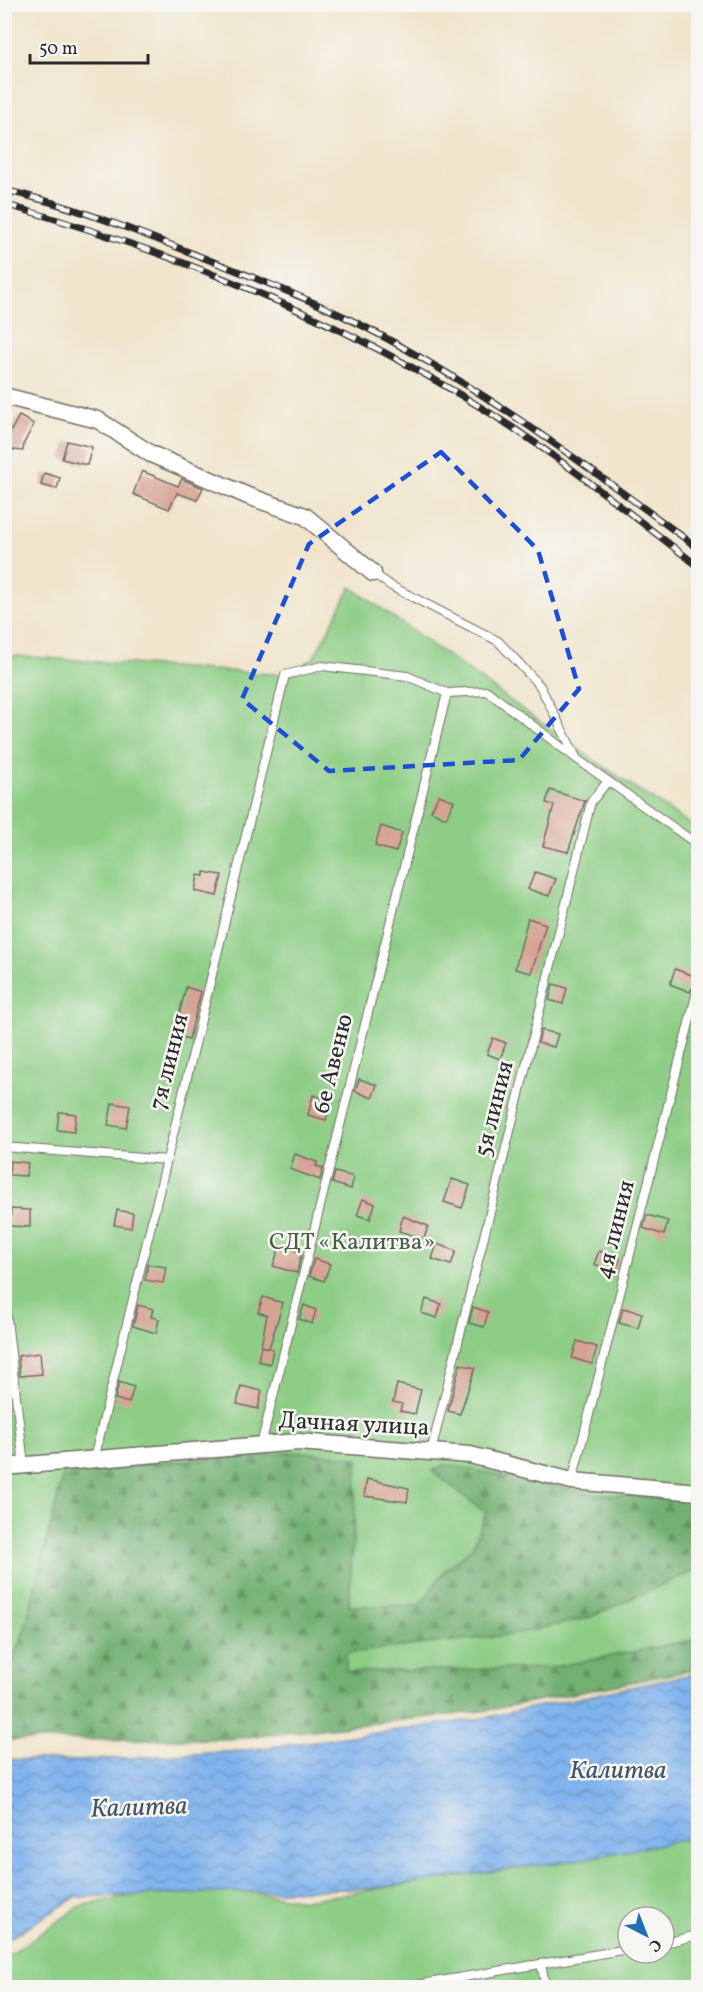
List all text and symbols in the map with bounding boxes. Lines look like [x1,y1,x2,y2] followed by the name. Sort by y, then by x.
[30,27,148,65] scale bar
[39,37,78,62] text: 50 m
[142,1010,198,1114] street label: 7я линия
[305,1011,363,1117] street label: 6е Авеню
[467,1057,523,1161] street label: 5я линия
[587,1177,645,1283] street label: 4я линия
[269,1226,435,1260] park label: СДТ «Калитва»
[278,1404,430,1446] street label: Дачная улица
[569,1753,667,1789] water label: Калитва
[90,1788,188,1828] water label: Калитва
[616,1905,676,1965] north arrow
[644,1933,666,1956] text: С

